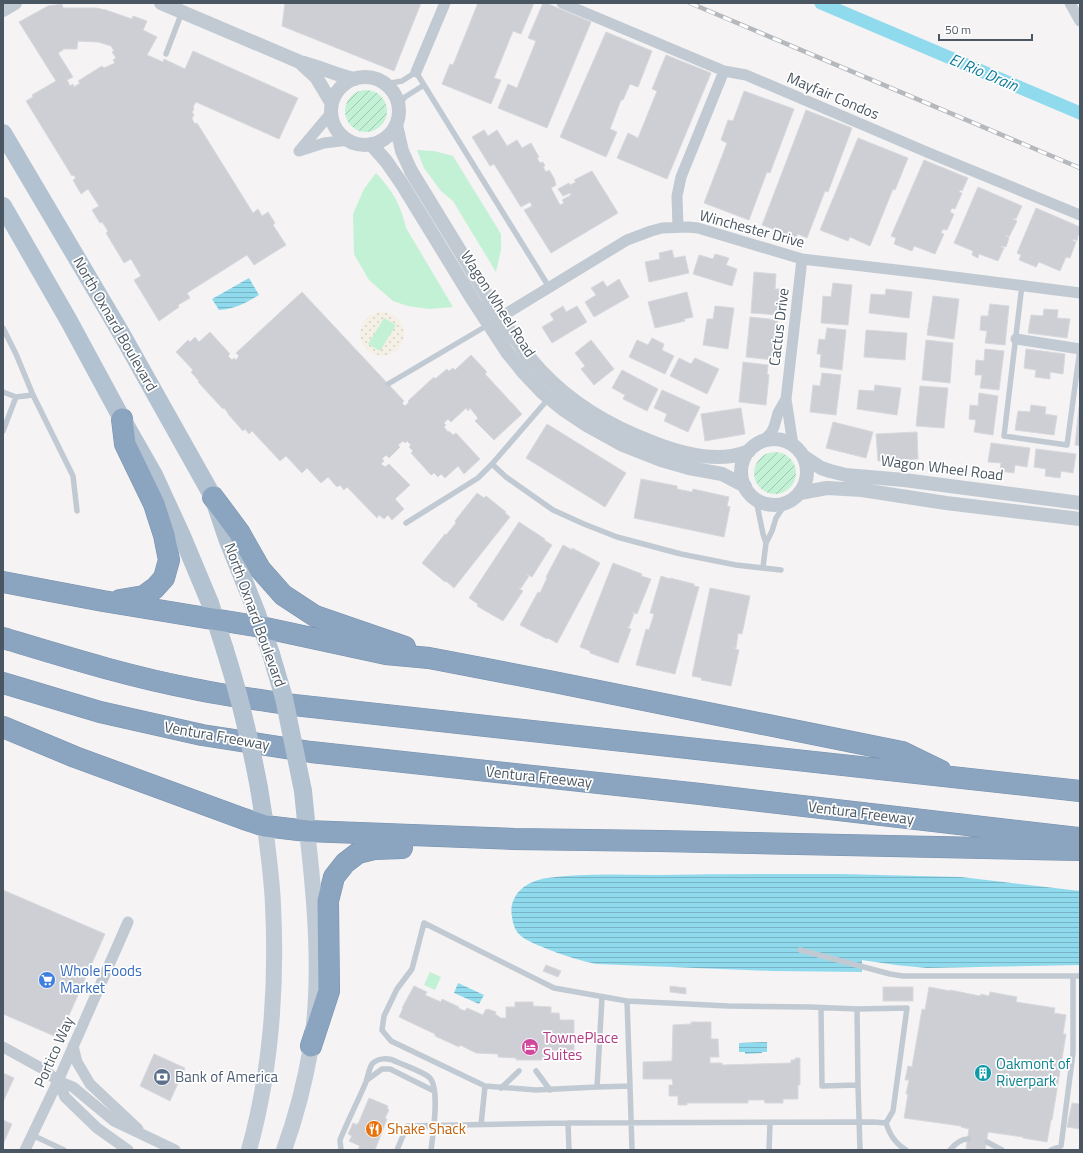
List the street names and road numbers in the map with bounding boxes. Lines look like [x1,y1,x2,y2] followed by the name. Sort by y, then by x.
[783,66,883,125] street label: Mayfair Condos
[697,203,807,254] street label: Winchester Drive
[455,246,542,362] street label: Wagon Wheel Road
[68,252,163,395] street label: North Oxnard Boulevard
[762,287,795,367] street label: Cactus Drive
[879,449,1005,486] street label: Wagon Wheel Road
[219,540,292,690] street label: North Oxnard Boulevard
[162,715,272,756] street label: Ventura Freeway
[485,759,593,794] street label: Ventura Freeway
[807,795,915,830] street label: Ventura Freeway
[28,1012,79,1091] street label: Portico Way

